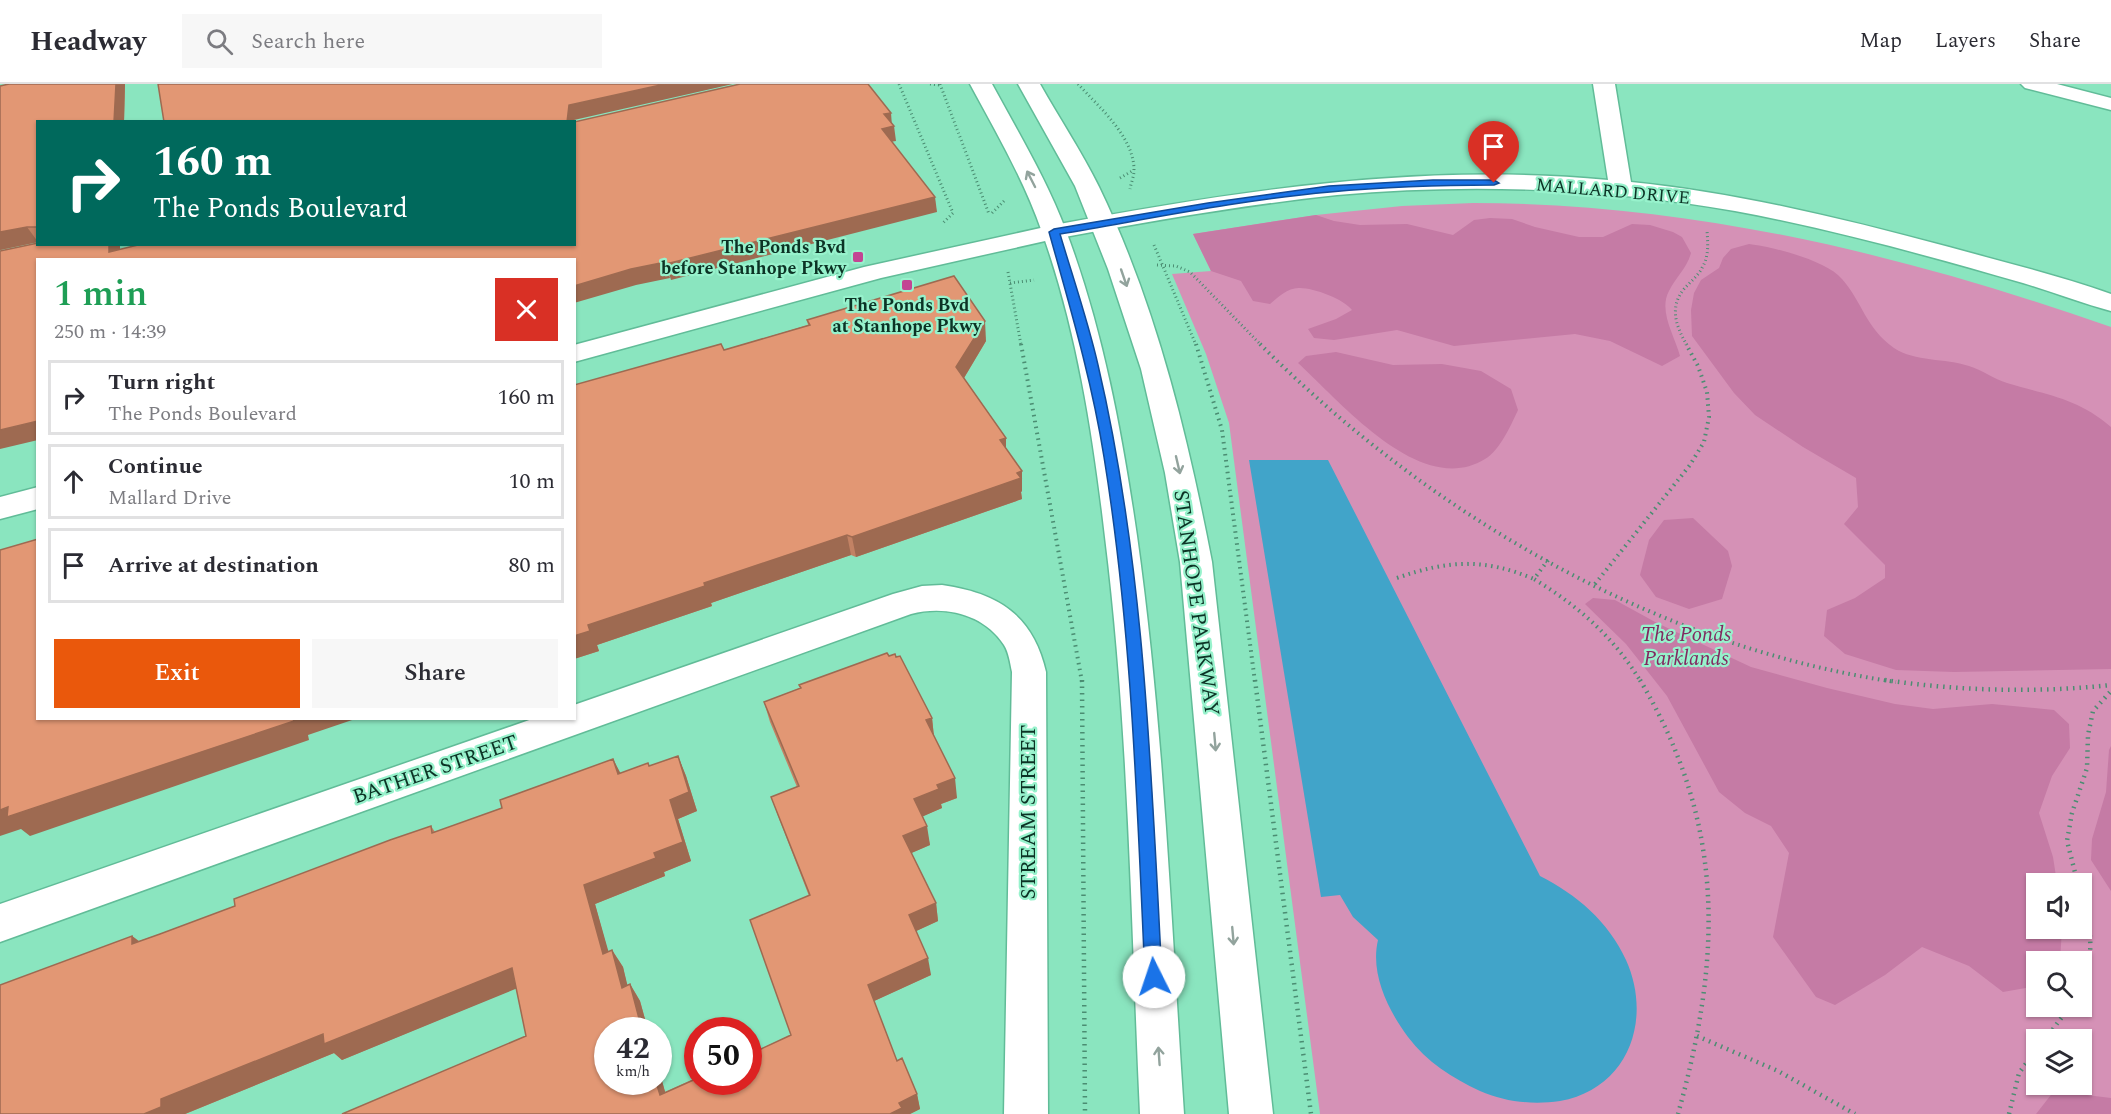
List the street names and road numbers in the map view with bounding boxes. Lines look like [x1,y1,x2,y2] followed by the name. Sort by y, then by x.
[1535,171,1691,212] street label: MALLARD DRIVE
[1164,488,1228,718] street label: STANHOPE PARKWAY
[1013,725,1045,899] street label: STREAM STREET
[348,727,522,813] street label: BATHER STREET

